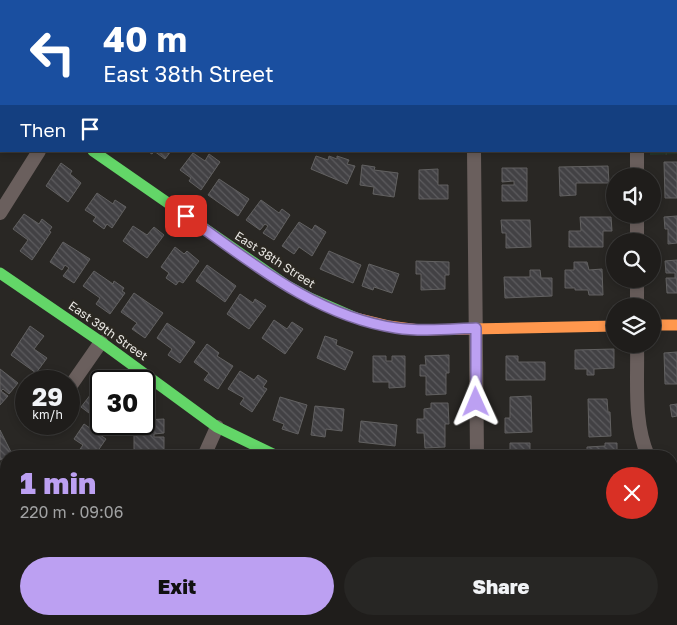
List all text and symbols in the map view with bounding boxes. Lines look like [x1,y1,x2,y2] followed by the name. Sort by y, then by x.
[103,18,187,60] text: 40 m
[20,20,85,85] icon: left
[103,60,274,87] text: East 38th Street
[76,115,104,143] icon: arrive
[20,118,66,141] text: Then
[606,168,661,353] map controls
[606,168,661,223] button: sound
[165,195,207,237] pin
[172,202,200,230] icon: arrive
[232,228,319,291] street label: East 38th Street
[606,233,661,288] button: search
[66,298,151,364] street label: East 39th Street
[606,298,661,353] button: layers
[90,370,155,435] speed limit sign: 30
[449,375,501,427] position arrow
[32,381,63,412] text: 29
[32,407,63,422] text: km/h
[20,465,96,501] text: 1 min
[606,467,658,519] button: close
[20,502,123,522] text: 220 m · 09:06
[20,557,334,615] button: Exit
[344,557,658,615] button: Share

